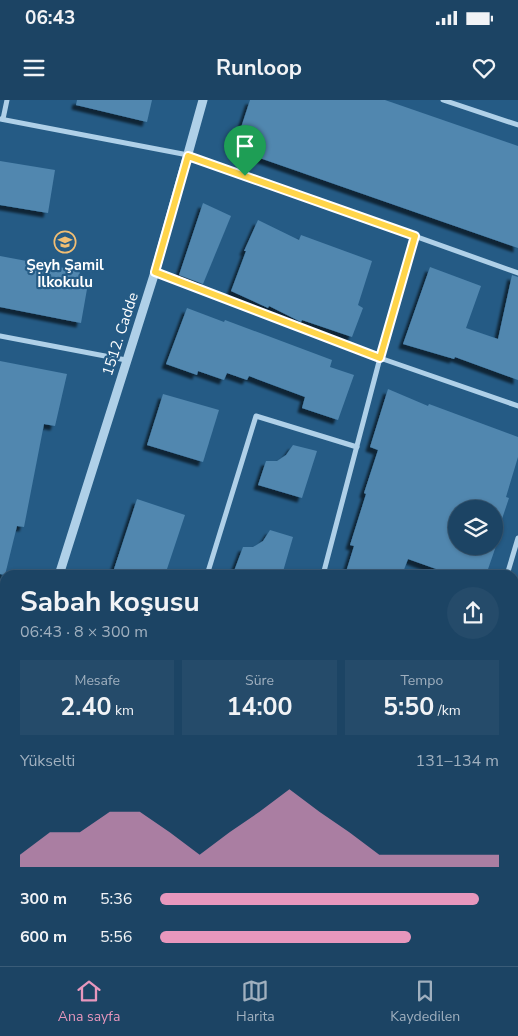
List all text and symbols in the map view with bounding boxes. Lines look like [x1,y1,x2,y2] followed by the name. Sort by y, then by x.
[25,5,75,31] text: 06:43
[216,53,302,83] text: Runloop
[20,54,48,82] icon: menu
[470,54,498,82] icon: heart
[224,125,266,176] pin
[231,132,259,160] icon: arrive
[53,230,77,254] school or university icon: Şeyh Şamil İlkokulu
[26,255,104,292] place label: Şeyh Şamil İlkokulu
[97,290,143,378] street label: 1512. Cadde
[448,500,503,555] map controls
[448,500,503,555] button: layers
[20,583,200,621] text: Sabah koşusu
[447,587,499,639] button: share
[20,621,148,643] text: 06:43 · 8 × 300 m
[74,671,120,690] text: Mesafe
[245,671,274,690] text: Süre
[400,671,443,690] text: Tempo
[60,690,111,724] text: 2.40
[226,690,293,724] text: 14:00
[383,690,434,724] text: 5:50
[111,701,134,720] text: km
[434,701,461,720] text: /km
[20,750,75,772] text: Yükselti
[416,750,499,772] text: 131–134 m
[20,888,67,910] text: 300 m
[100,888,132,910] text: 5:36
[20,926,67,948] text: 600 m
[100,926,132,948] text: 5:56
[58,977,120,1026] tab: Ana sayfa
[236,977,275,1026] tab: Harita
[390,977,460,1026] tab: Kaydedilen

